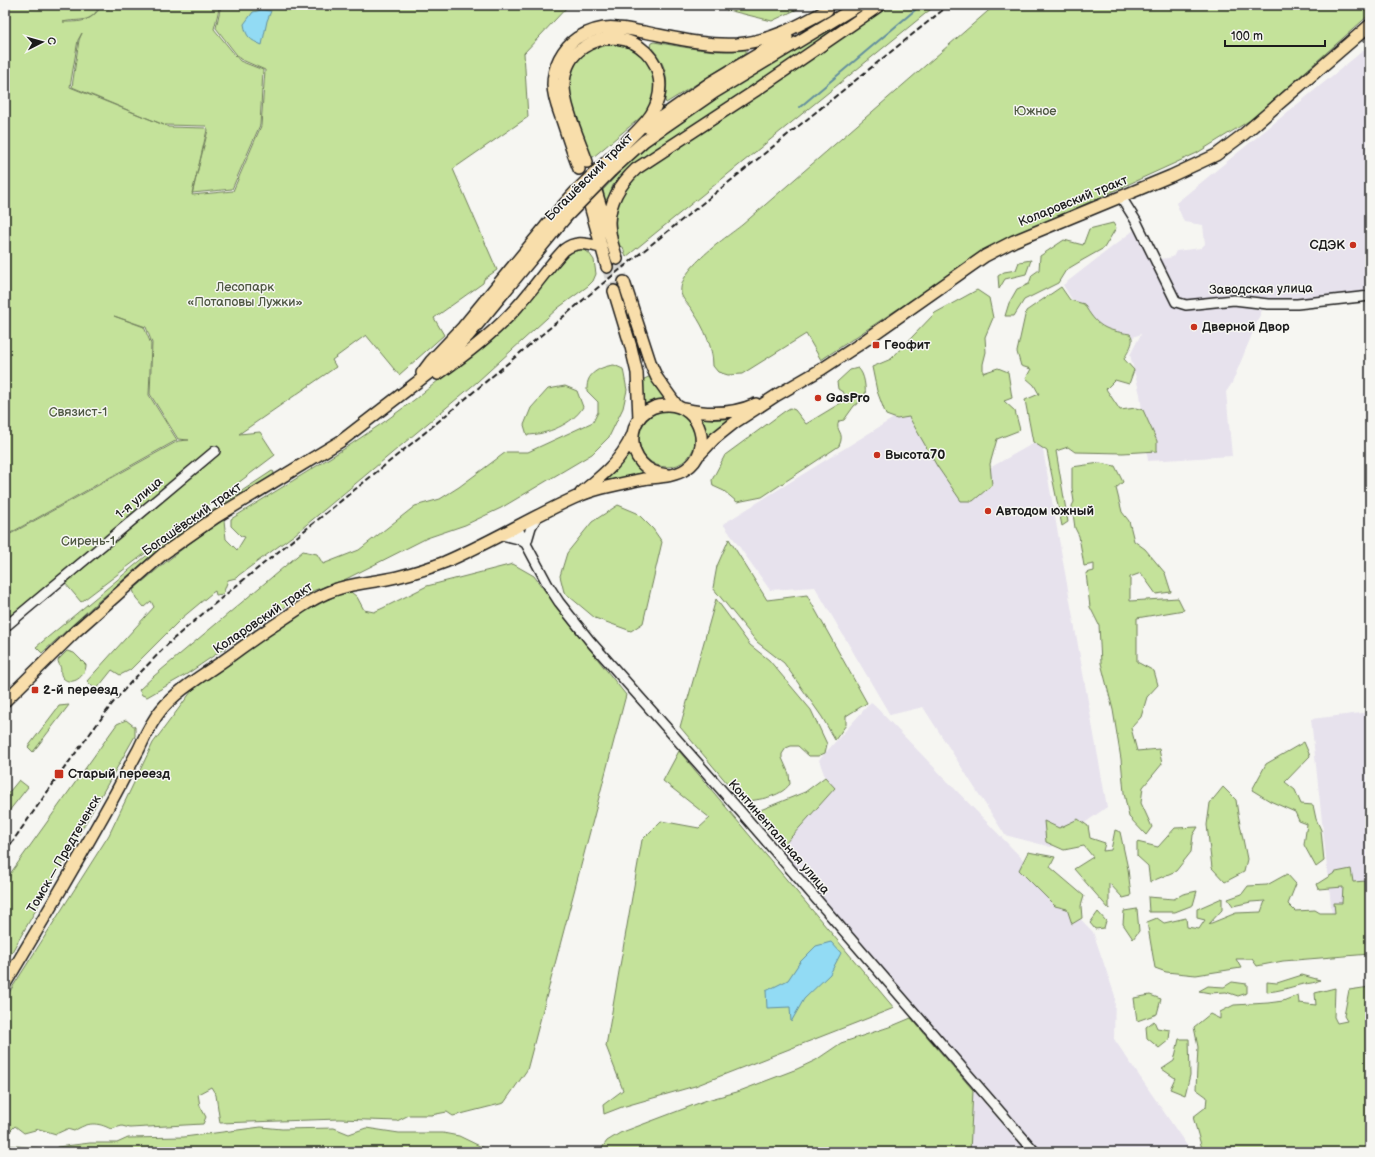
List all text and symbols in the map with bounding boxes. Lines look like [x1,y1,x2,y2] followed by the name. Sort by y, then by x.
[22,22,62,62] north arrow
[1225,22,1325,48] scale bar
[1231,29,1263,44] text: 100 m
[45,37,58,46] text: С
[1013,103,1057,119] park label: Южное
[542,130,636,224] street label: Богашёвский тракт
[1016,172,1130,230] street label: Коларовский тракт
[1309,237,1345,253] place label: СДЭК
[1348,240,1358,250] marker: СДЭК
[187,279,303,310] park label: Лесопарк «Потаповы Лужки»
[1209,280,1313,298] street label: Заводская улица
[1202,319,1290,335] place label: Дверной Двор
[1189,322,1199,332] marker: Дверной Двор
[884,337,931,353] place label: Геофит
[871,340,881,350] marker: Геофит
[826,390,870,406] place label: GasPro
[813,393,823,403] marker: GasPro
[49,404,107,420] park label: Связист-1
[885,447,945,463] place label: Высота70
[872,450,882,460] marker: Высота70
[112,474,166,522] street label: 1-я улица
[139,479,245,559] street label: Богашёвский тракт
[995,503,1094,519] place label: Автодом южный
[983,506,993,516] marker: Автодом южный
[61,533,115,549] park label: Сирень-1
[210,579,316,657] street label: Коларовский тракт
[43,682,118,698] place label: 2-й переезд
[30,685,40,695] marker: 2-й переезд
[68,766,170,782] place label: Старый переезд
[53,768,65,780] marker: Старый переезд
[725,776,833,898] street label: Континентальная улица
[24,792,104,916] street label: Томск — Предтеченск

